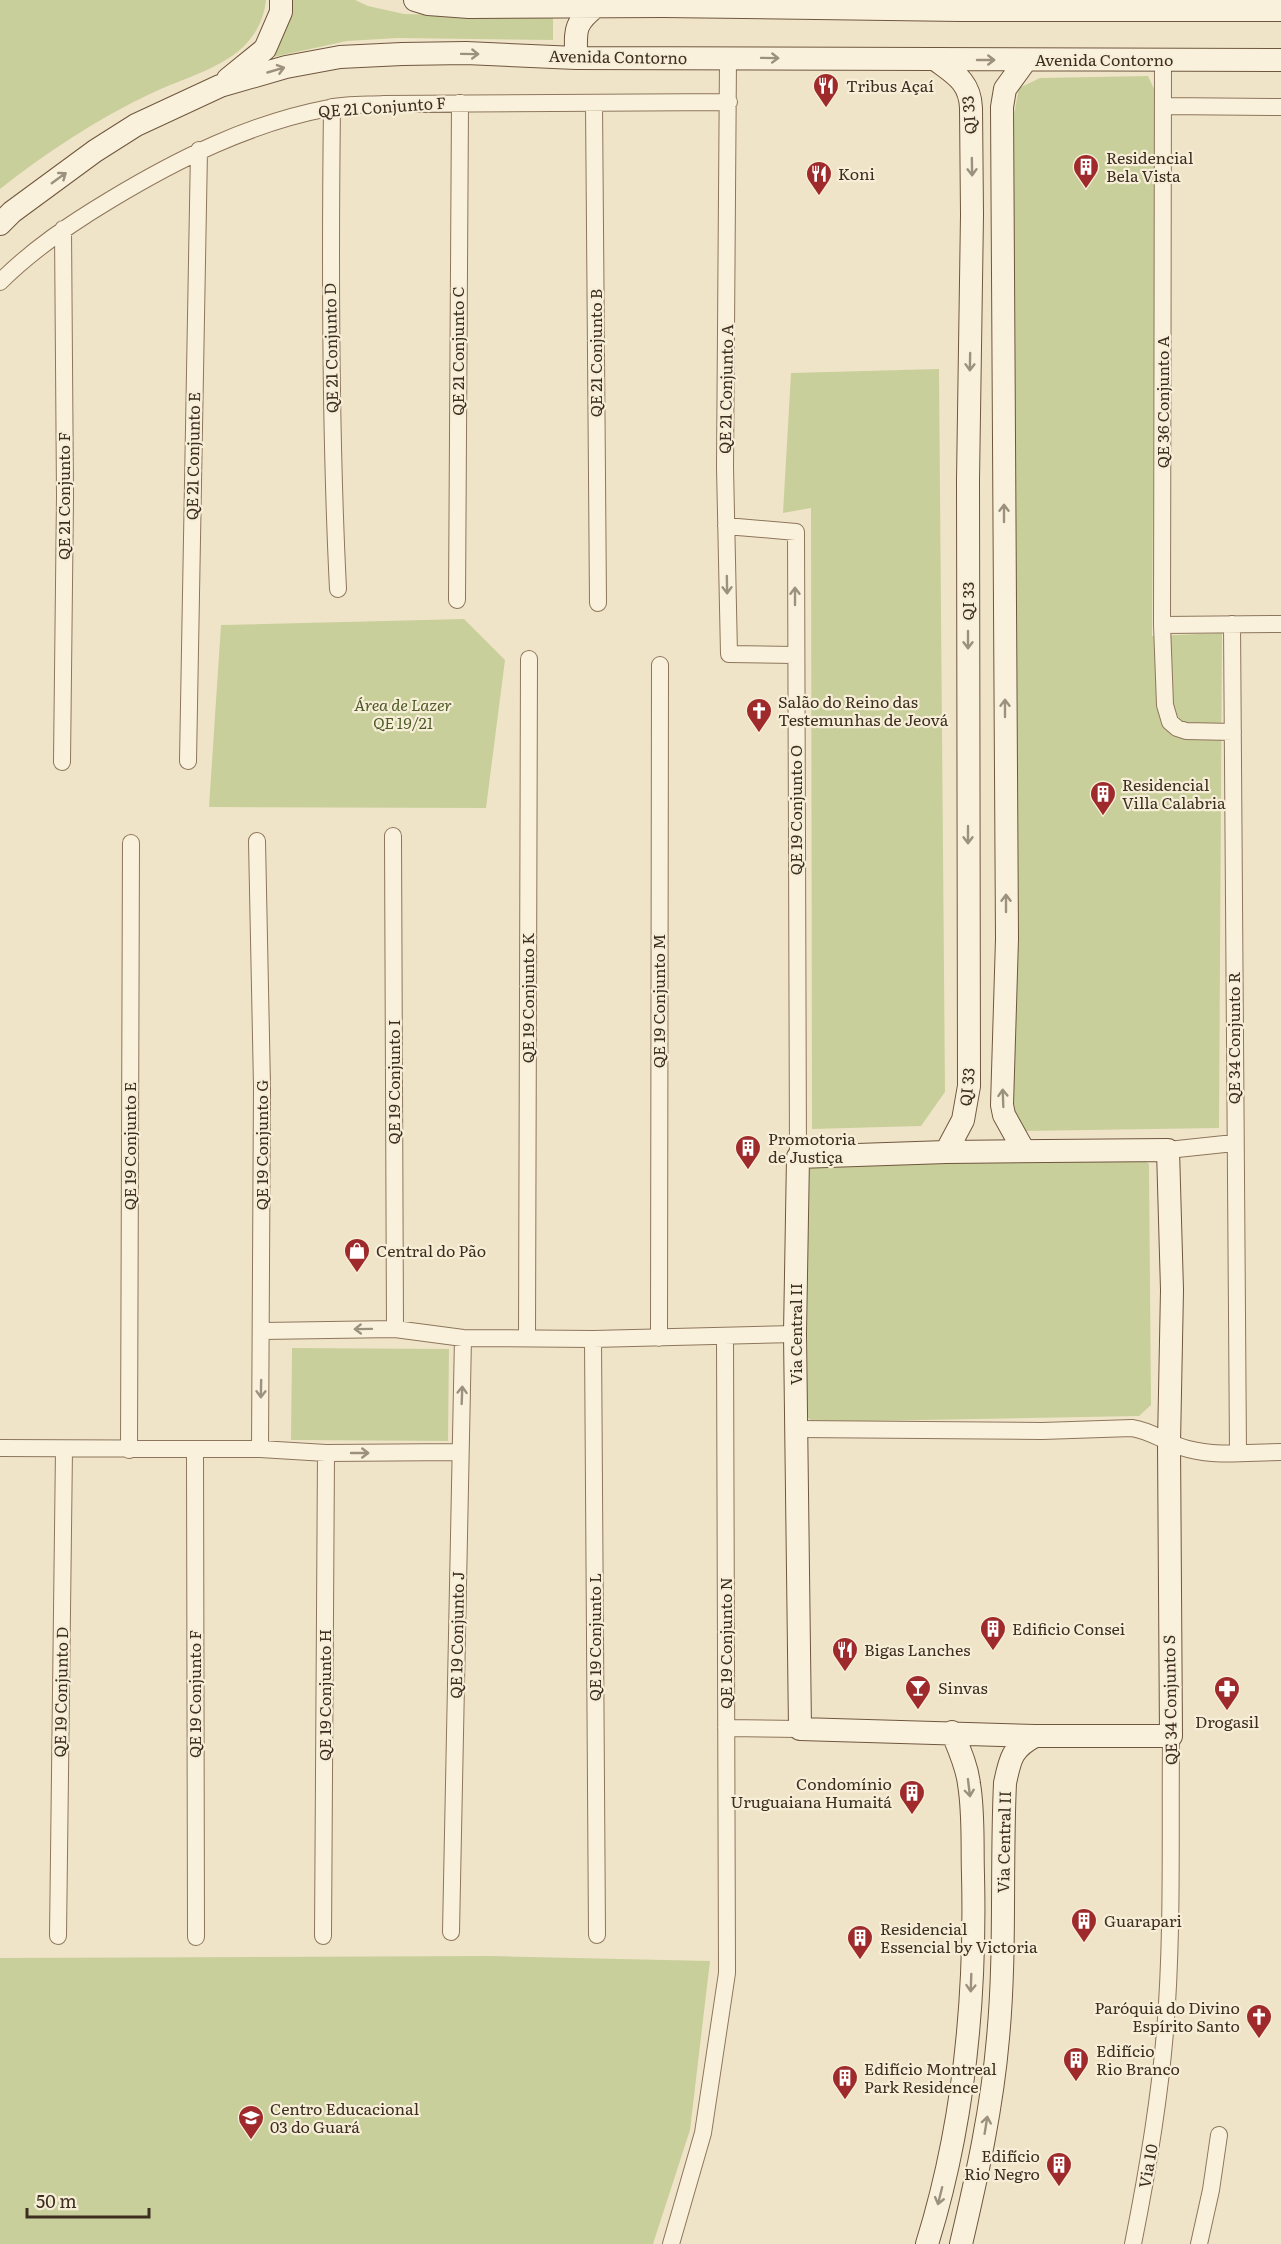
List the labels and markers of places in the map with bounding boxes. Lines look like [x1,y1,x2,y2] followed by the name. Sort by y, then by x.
[811,71,841,109] restaurant icon: Tribus Açaí
[846,73,934,97] place label: Tribus Açaí
[1106,145,1193,187] place label: Residencial Bela Vista
[1071,152,1101,190] building icon: Residencial Bela Vista
[804,159,834,197] restaurant icon: Koni
[838,161,875,185] place label: Koni
[778,689,949,731] place label: Salão do Reino das Testemunhas de Jeová
[744,696,774,734] church icon: Salão do Reino das Testemunhas de Jeová
[1122,772,1226,814] place label: Residencial Villa Calabria
[1088,779,1118,817] building icon: Residencial Villa Calabria
[768,1126,856,1168] place label: Promotoria de Justiça
[733,1133,763,1171] building icon: Promotoria de Justiça
[342,1236,372,1274] shop icon: Central do Pão
[376,1238,486,1262] place label: Central do Pão
[978,1614,1008,1652] building icon: Edificio Consei
[1012,1616,1125,1640] place label: Edificio Consei
[830,1635,860,1673] restaurant icon: Bigas Lanches
[864,1637,970,1661] place label: Bigas Lanches
[903,1673,933,1711] bar icon: Sinvas
[1212,1674,1242,1712] pharmacy icon: Drogasil
[938,1675,988,1699] place label: Sinvas
[1195,1709,1259,1733] place label: Drogasil
[731,1771,892,1813] place label: Condomínio Uruguaiana Humaitá
[897,1778,927,1816] building icon: Condomínio Uruguaiana Humaitá
[1069,1906,1099,1944] building icon: Guarapari
[1104,1908,1182,1932] place label: Guarapari
[880,1916,1038,1958] place label: Residencial Essencial by Victoria
[845,1923,875,1961] building icon: Residencial Essencial by Victoria
[1094,1995,1240,2037] place label: Paróquia do Divino Espírito Santo
[1244,2002,1274,2040] church icon: Paróquia do Divino Espírito Santo
[1096,2038,1180,2080] place label: Edifício Rio Branco
[1061,2045,1091,2083] building icon: Edifício Rio Branco
[864,2056,997,2098] place label: Edifício Montreal Park Residence
[830,2063,860,2101] building icon: Edifício Montreal Park Residence
[270,2096,419,2138] place label: Centro Educacional 03 do Guará
[236,2103,266,2141] school or university icon: Centro Educacional 03 do Guará
[964,2143,1040,2185] place label: Edifício Rio Negro
[1044,2150,1074,2188] building icon: Edifício Rio Negro

